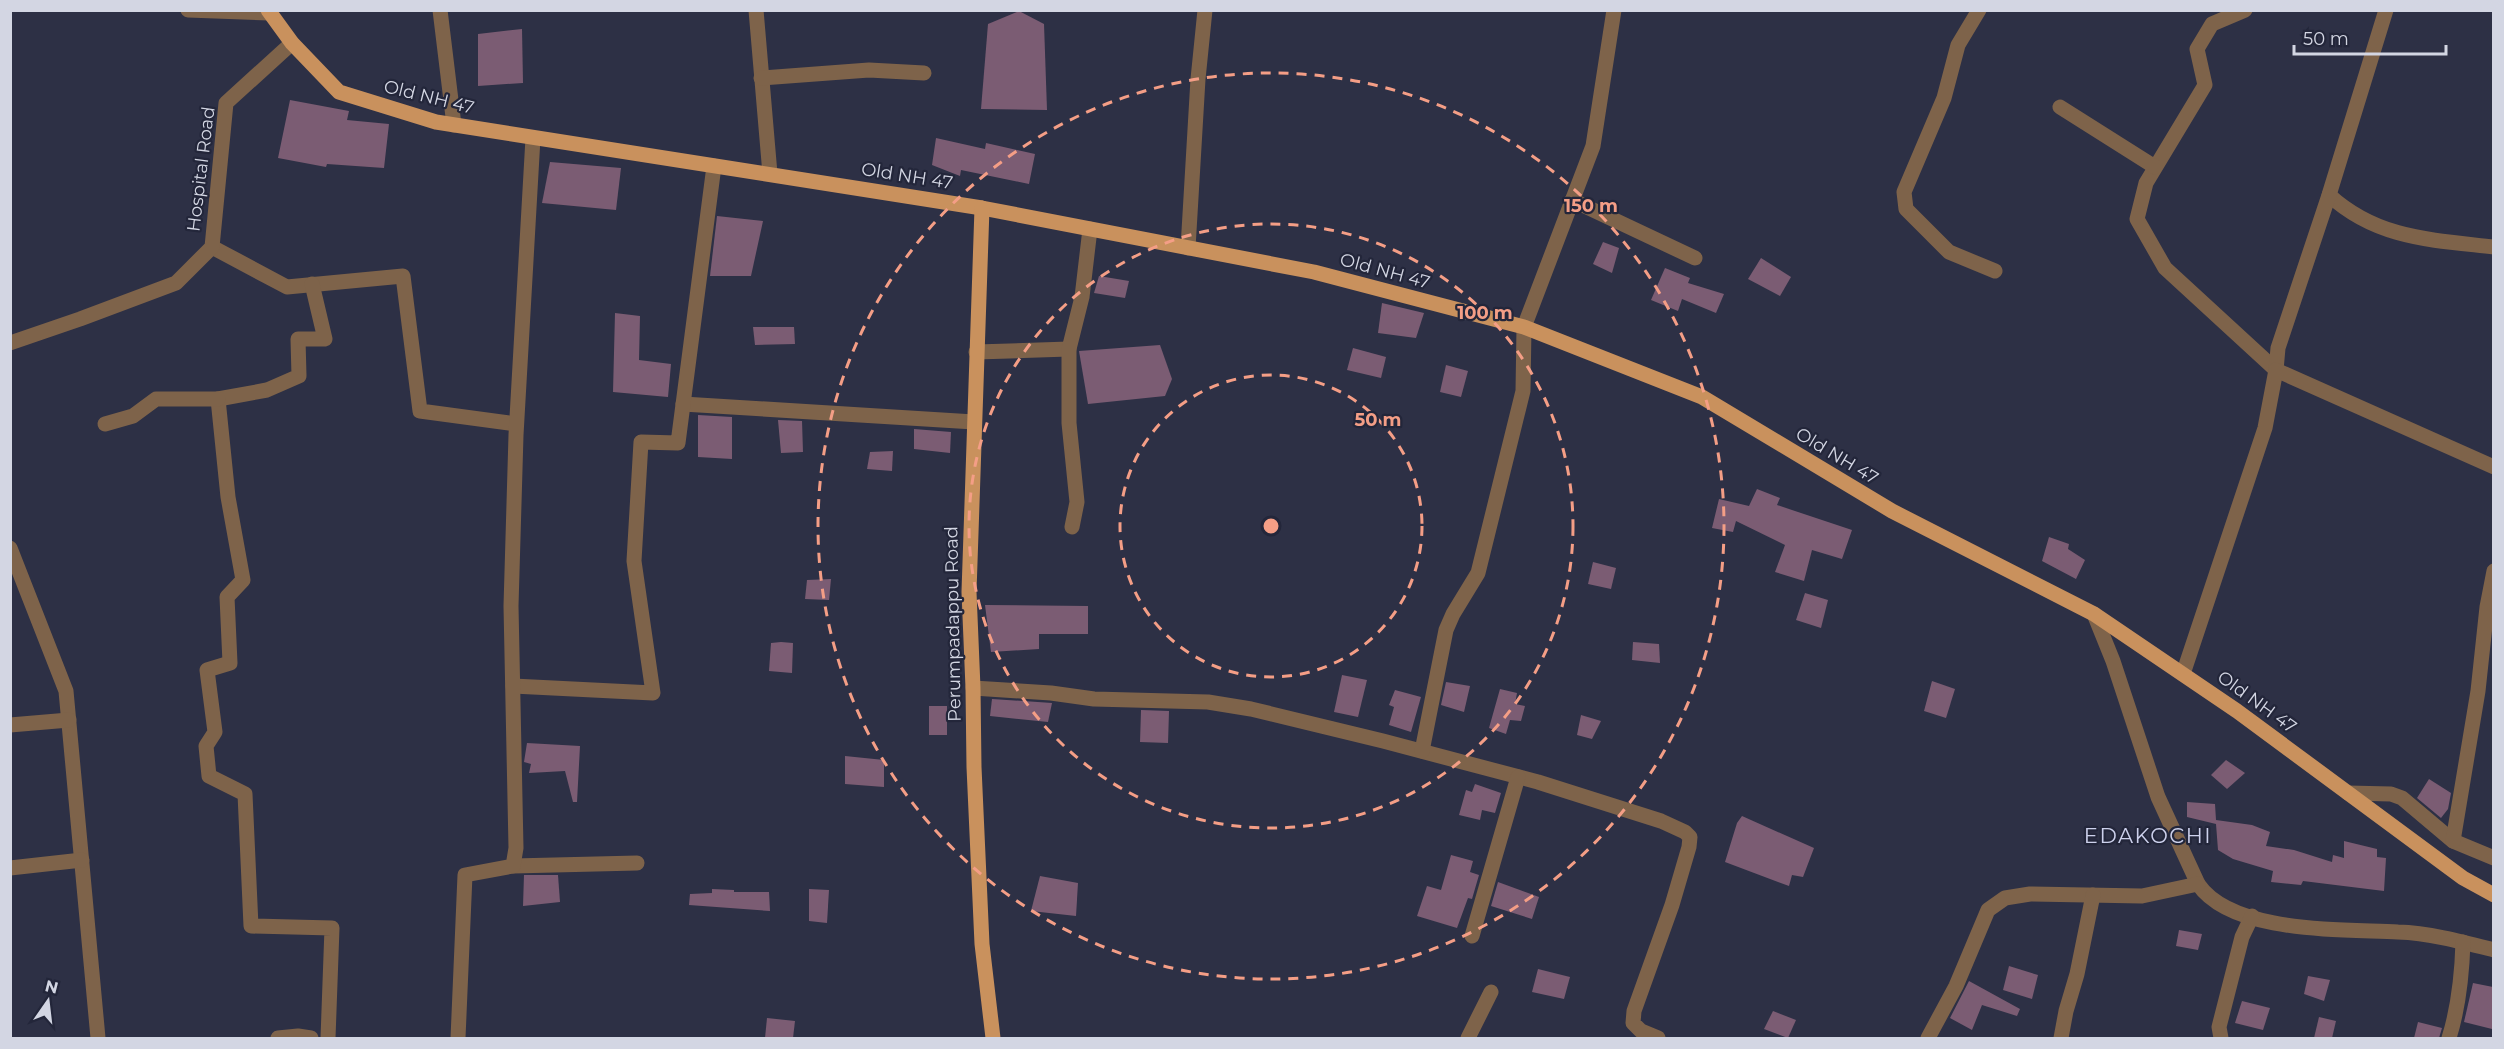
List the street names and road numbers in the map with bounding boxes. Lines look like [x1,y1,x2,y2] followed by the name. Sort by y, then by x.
[381,75,477,119] street label: Old NH 47
[182,105,220,233] street label: Hospital Road
[860,158,954,194] street label: Old NH 47
[1338,248,1432,294] street label: Old NH 47
[1792,423,1882,489] street label: Old NH 47
[940,526,966,722] street label: Perumpadappu Road
[2213,666,2301,738] street label: Old NH 47

